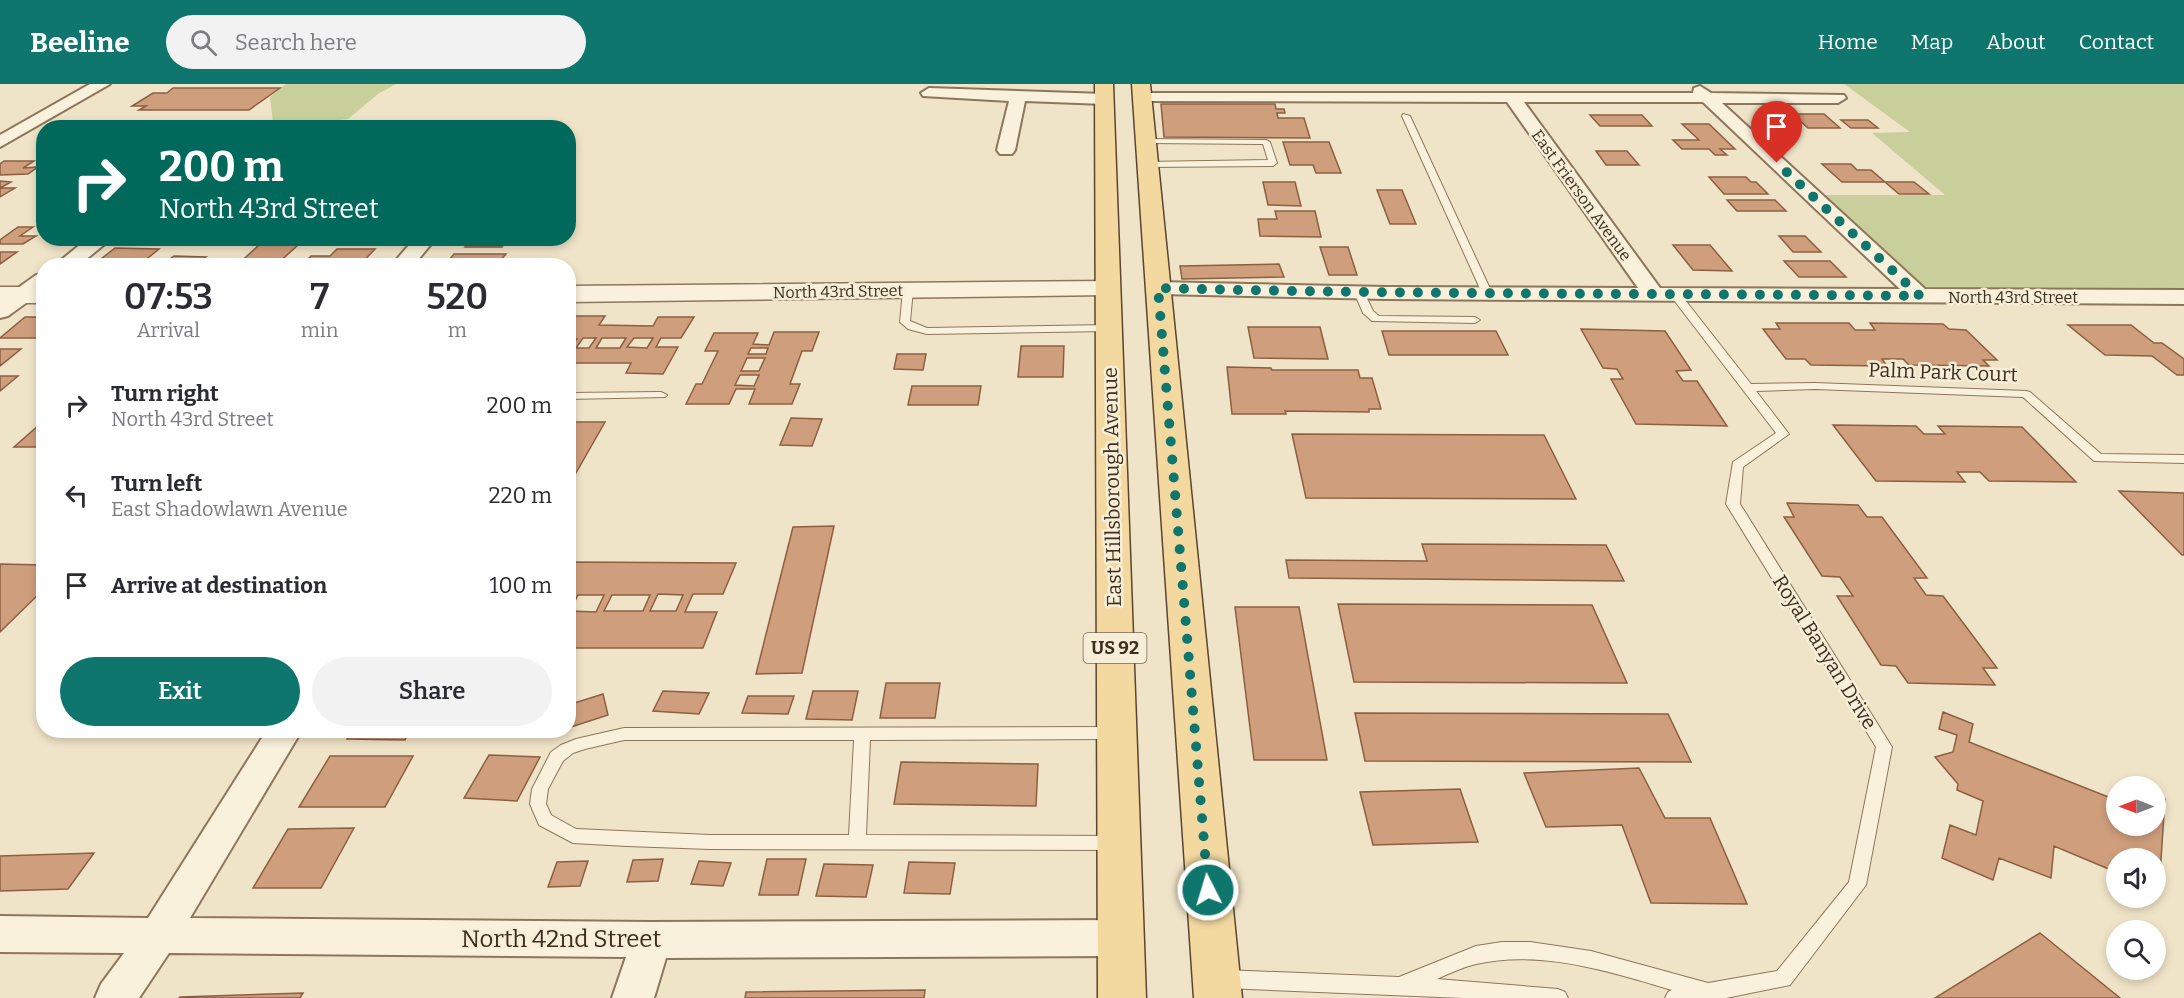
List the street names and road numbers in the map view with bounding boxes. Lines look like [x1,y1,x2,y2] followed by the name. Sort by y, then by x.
[1528,126,1636,265] street label: East Frierson Avenue
[773,281,903,302] street label: North 43rd Street
[1948,288,2078,307] street label: North 43rd Street
[1868,357,2018,387] street label: Palm Park Court
[1098,367,1126,607] street label: East Hillsborough Avenue
[1768,570,1882,734] street label: Royal Banyan Drive
[1084,633,1146,663] road number: US 92
[461,925,661,953] street label: North 42nd Street

